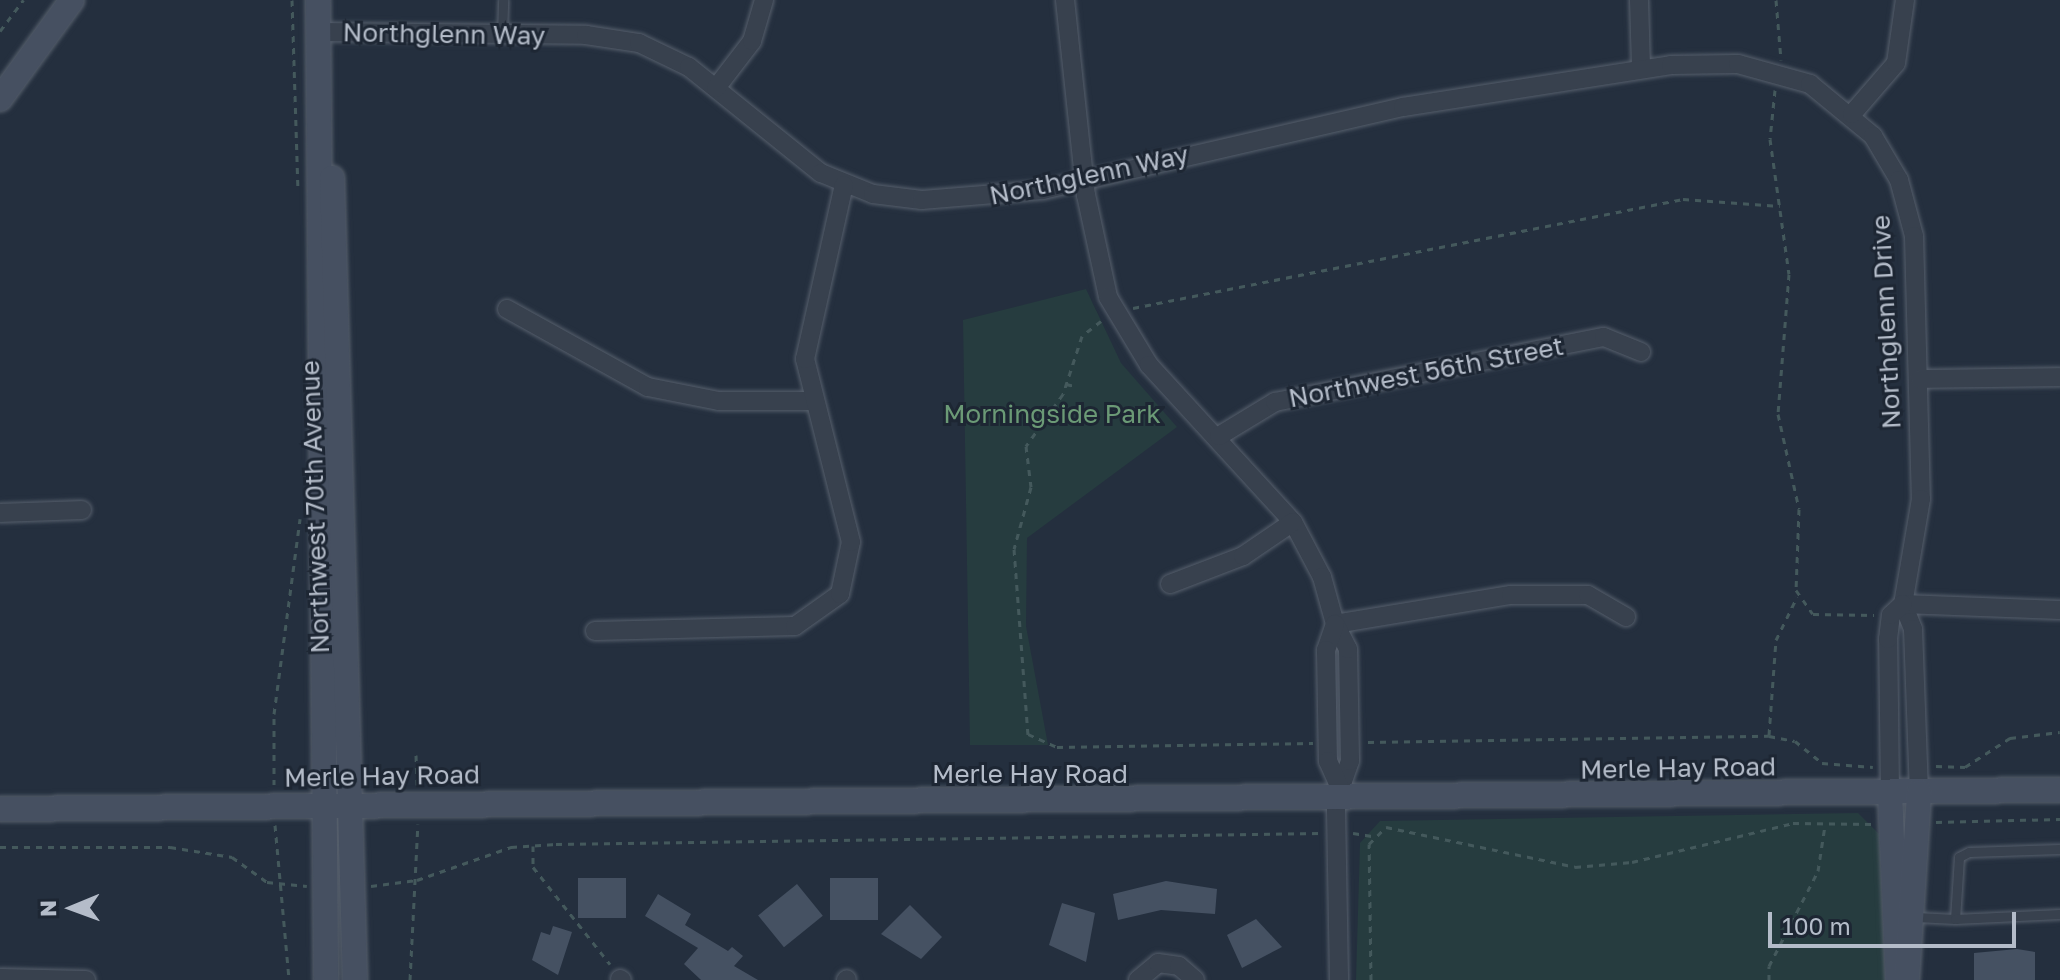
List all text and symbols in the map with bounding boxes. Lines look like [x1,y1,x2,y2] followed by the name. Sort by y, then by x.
[342,17,546,51] street label: Northglenn Way
[987,139,1191,211] street label: Northglenn Way
[1865,214,1907,430] street label: Northglenn Drive
[1286,330,1566,414] street label: Northwest 56th Street
[294,360,336,654] street label: Northwest 70th Avenue
[943,398,1161,430] park label: Morningside Park
[1580,751,1776,785] street label: Merle Hay Road
[932,758,1128,790] street label: Merle Hay Road
[284,759,480,793] street label: Merle Hay Road
[32,868,112,948] north arrow
[1772,896,2020,946] scale bar
[34,900,61,917] text: N
[1782,911,1851,940] text: 100 m

